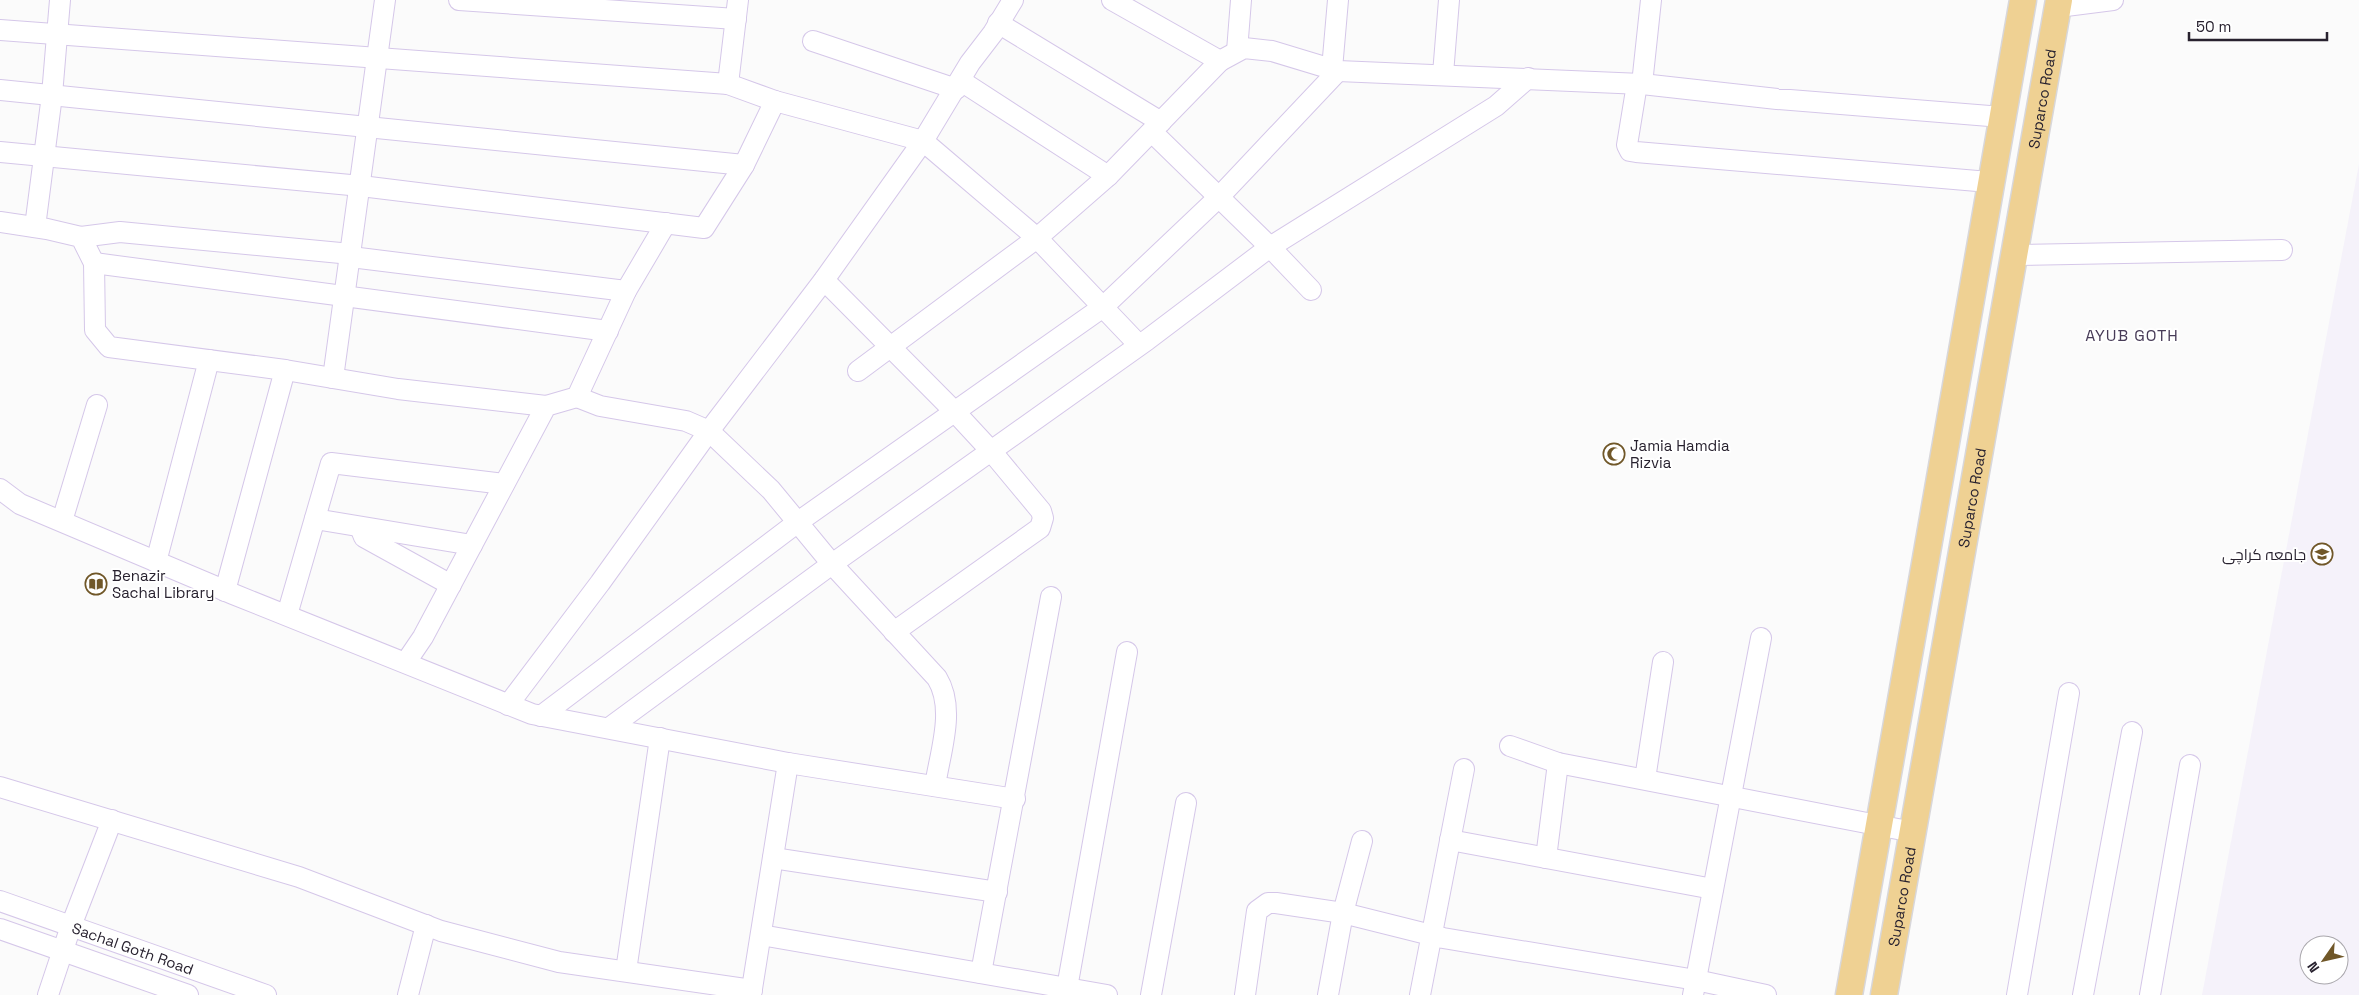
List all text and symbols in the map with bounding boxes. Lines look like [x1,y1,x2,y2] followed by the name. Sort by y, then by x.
[2189,10,2326,42] scale bar
[2196,17,2231,36] text: 50 m
[2024,47,2060,150] street label: Suparco Road
[2085,325,2179,346] district label: AYUB GOTH
[1630,436,1730,472] place label: Jamia Hamdia Rizvia
[1602,442,1626,466] mosque icon: Jamia Hamdia Rizvia
[1953,446,1990,549] street label: Suparco Road
[2310,542,2334,566] school or university icon: جامعہ کراچی
[2222,545,2306,565] place label: جامعہ کراچی
[112,566,214,602] place label: Benazir Sachal Library
[84,572,108,596] library icon: Benazir Sachal Library
[1883,845,1919,948] street label: Suparco Road
[70,918,196,978] street label: Sachal Goth Road
[2299,935,2349,985] north arrow
[2303,958,2323,976] text: N

